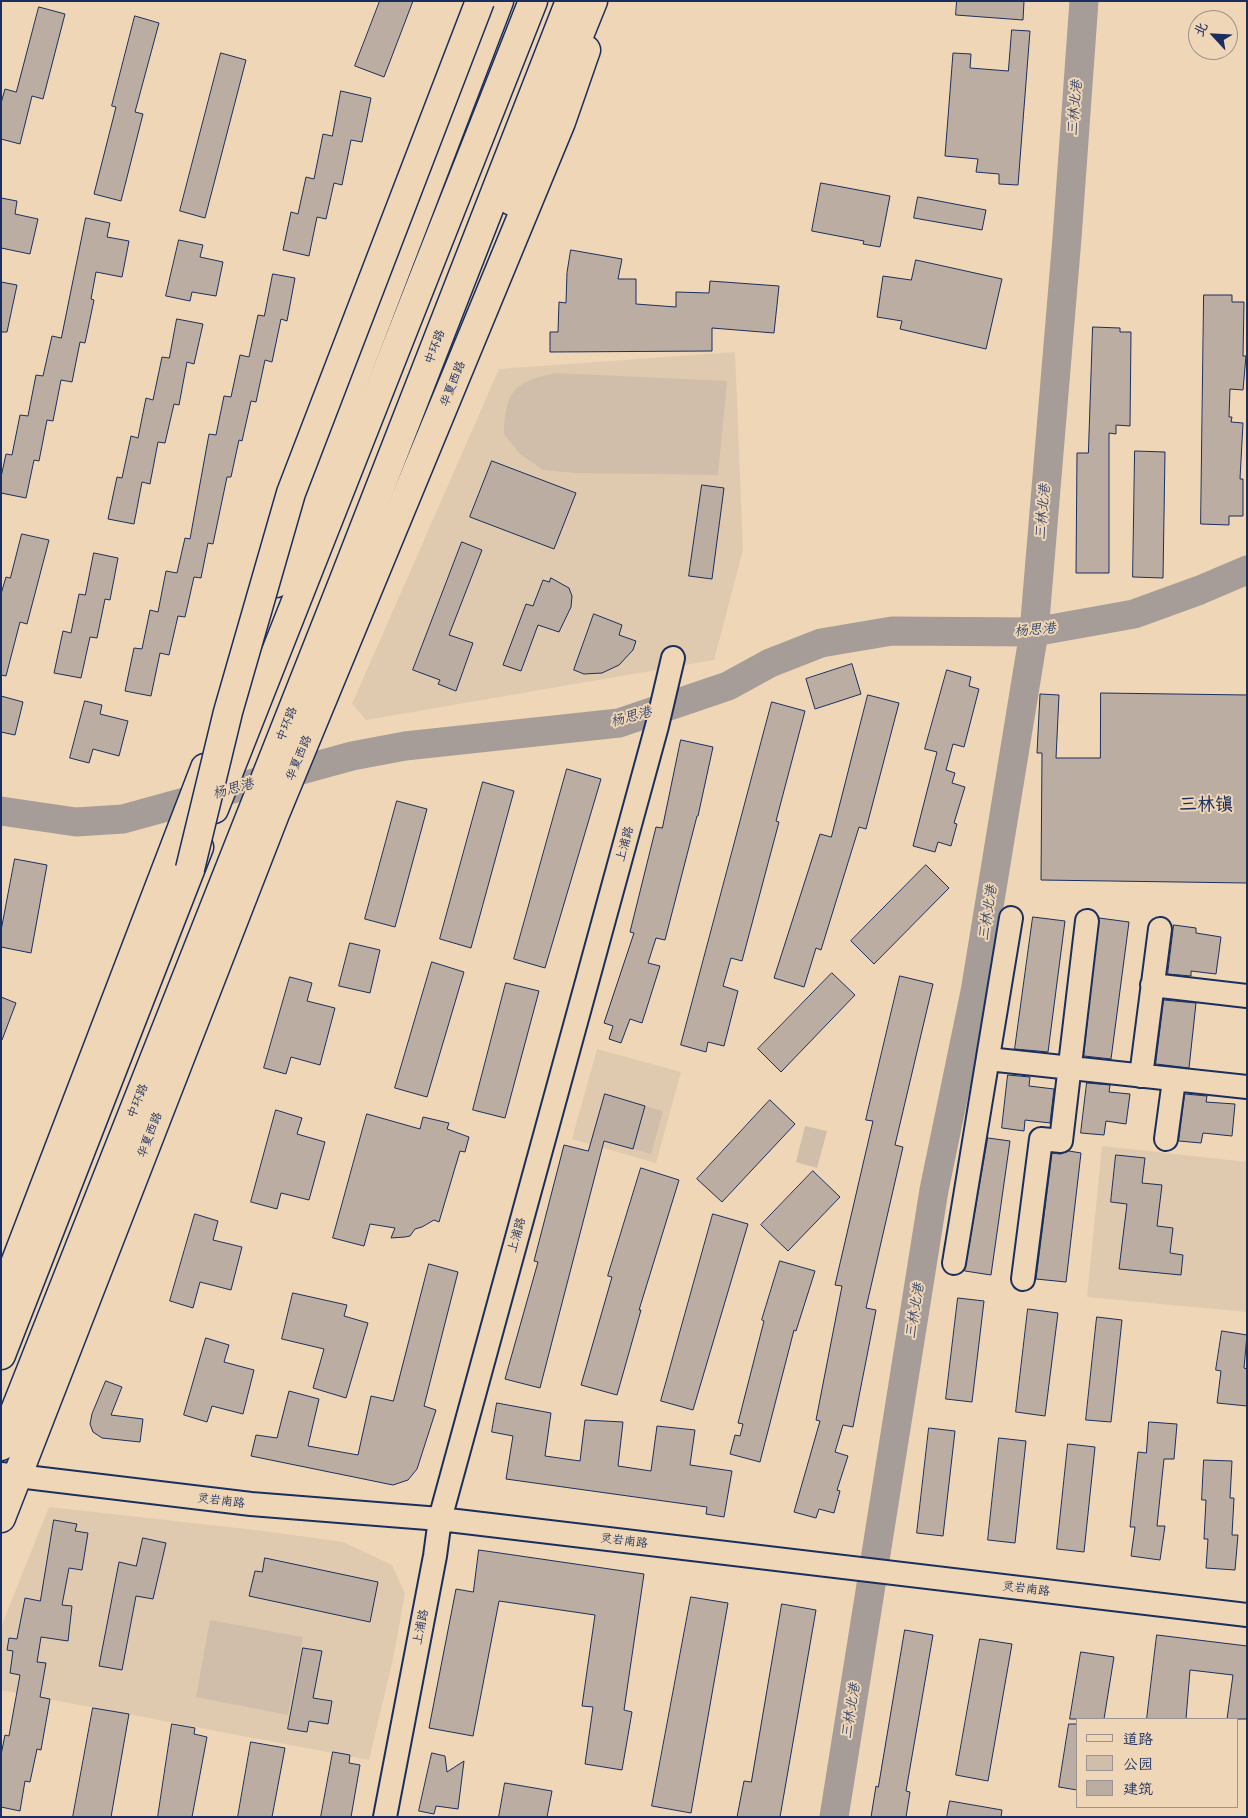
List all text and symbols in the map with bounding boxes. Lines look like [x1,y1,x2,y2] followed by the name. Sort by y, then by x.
[1188,10,1238,60] north arrow
[1187,18,1212,40] text: 北
[1064,79,1086,137] water label: 三林北港
[422,328,448,366] street label: 中环路
[437,359,469,409] street label: 华夏西路
[1032,483,1054,541] water label: 三林北港
[1013,620,1057,640] water label: 杨思港
[609,703,653,731] water label: 杨思港
[274,705,300,743] street label: 中环路
[283,733,315,783] street label: 华夏西路
[211,775,255,803] water label: 杨思港
[1179,794,1233,816] district label: 三林镇
[613,825,637,863] street label: 上浦路
[975,884,1001,942] water label: 三林北港
[125,1082,151,1120] street label: 中环路
[135,1110,165,1160] street label: 华夏西路
[505,1216,529,1254] street label: 上浦路
[902,1282,928,1340] water label: 三林北港
[196,1491,246,1511] street label: 灵岩南路
[599,1531,649,1551] street label: 灵岩南路
[1001,1579,1051,1599] street label: 灵岩南路
[410,1608,432,1646] street label: 上浦路
[838,1682,864,1740] water label: 三林北港
[1076,1718,1238,1808] legend
[1123,1726,1153,1749] text: 道路
[1123,1751,1153,1774] text: 公园
[1123,1776,1153,1799] text: 建筑

